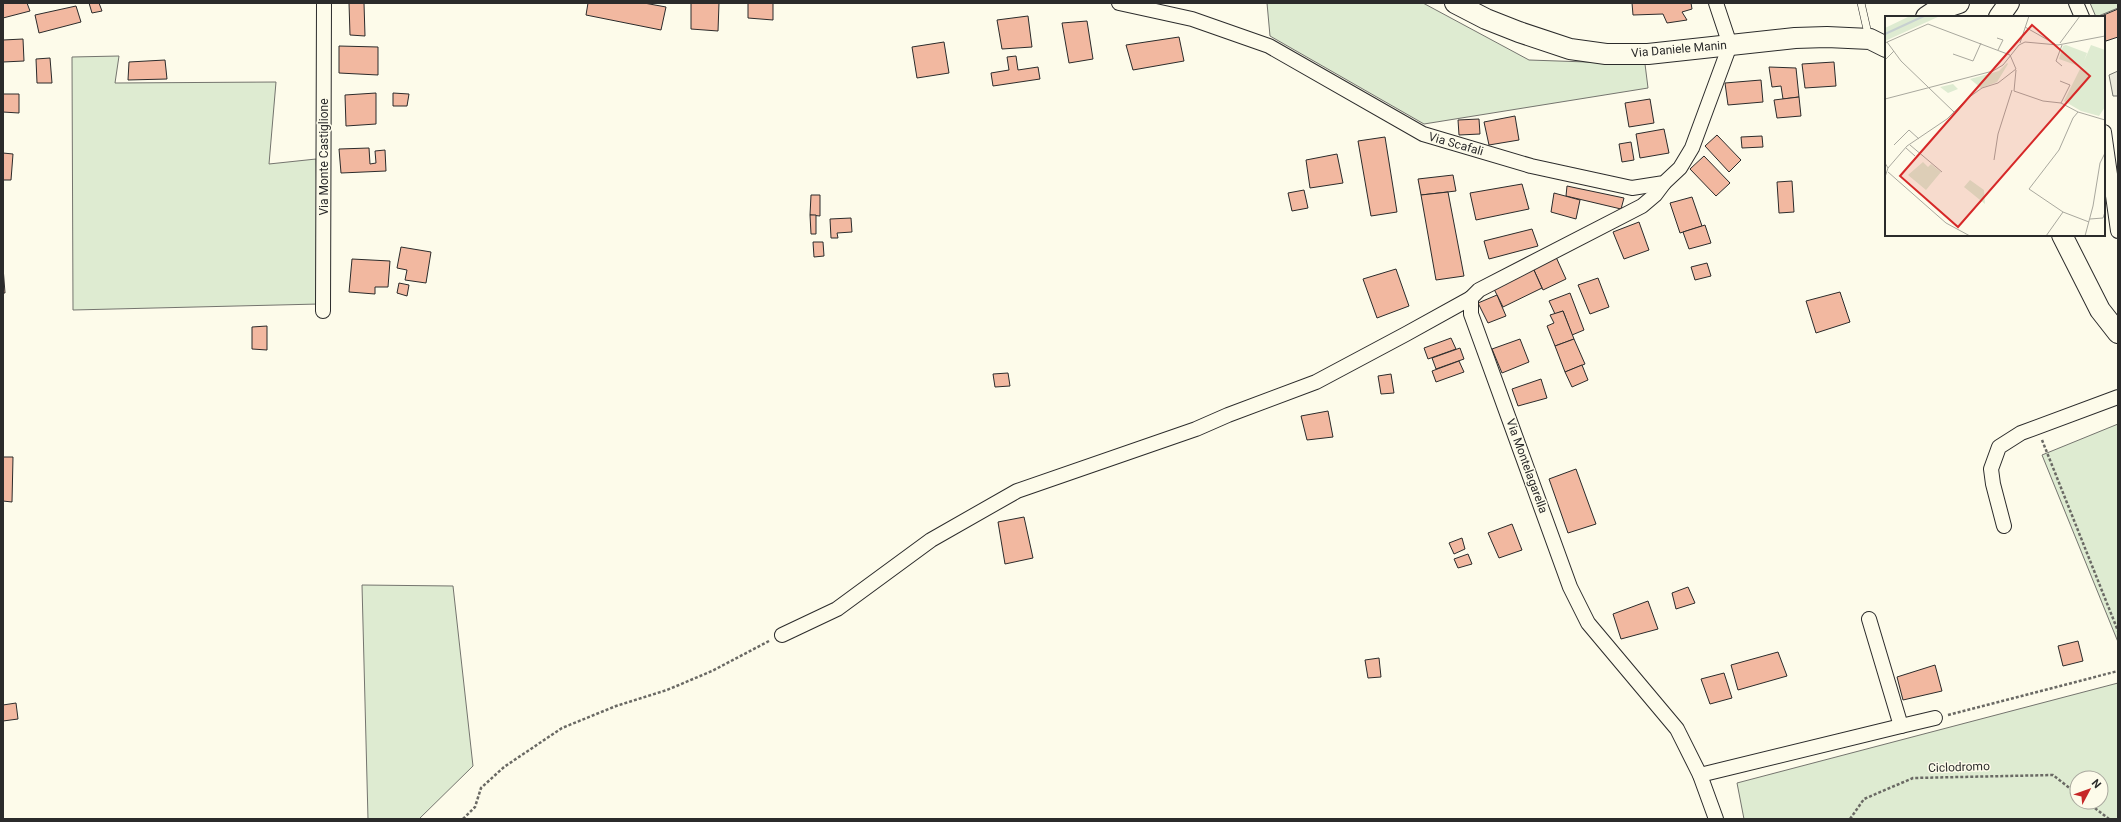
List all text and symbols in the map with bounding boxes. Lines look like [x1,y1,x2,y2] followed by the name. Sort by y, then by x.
[1885,16,2105,236] inset map
[1631,38,1727,60] street label: Via Daniele Manin
[317,98,331,216] street label: Via Monte Castiglione
[1427,129,1485,159] street label: Via Scafali
[1503,417,1551,515] street label: Via Montelagarella
[1928,759,1990,775] street label: Ciclodromo
[2069,770,2109,810] north arrow
[2089,777,2104,791] text: N

